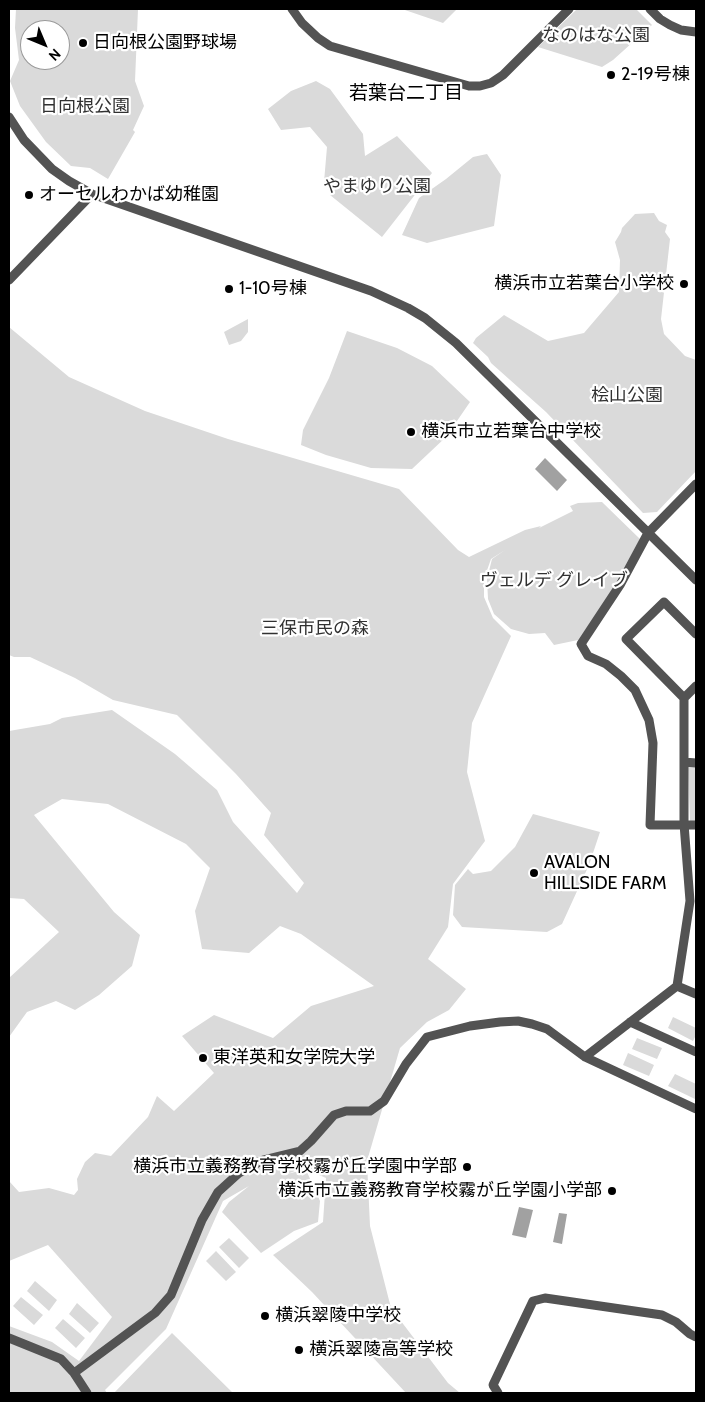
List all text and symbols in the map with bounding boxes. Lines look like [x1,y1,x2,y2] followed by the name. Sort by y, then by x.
[20,20,70,70] north arrow
[542,25,650,47] park label: なのはな公園
[93,32,237,54] place label: 日向根公園野球場
[77,37,89,49] marker: 日向根公園野球場
[45,45,65,65] text: N
[621,64,690,86] place label: 2-19号棟
[605,69,617,81] marker: 2-19号棟
[349,82,463,104] district label: 若葉台二丁目
[40,96,130,118] park label: 日向根公園
[323,176,431,198] park label: やまゆり公園
[39,184,219,206] place label: オーセルわかば幼稚園
[23,189,35,201] marker: オーセルわかば幼稚園
[494,273,674,295] place label: 横浜市立若葉台小学校
[239,278,307,300] place label: 1-10号棟
[678,278,690,290] marker: 横浜市立若葉台小学校
[223,283,235,295] marker: 1-10号棟
[591,385,663,407] park label: 桧山公園
[421,421,601,443] place label: 横浜市立若葉台中学校
[405,426,417,438] marker: 横浜市立若葉台中学校
[480,570,628,592] park label: ヴェルデ グレイブ
[261,618,369,640] park label: 三保市民の森
[544,852,667,894] place label: AVALON HILLSIDE FARM
[528,867,540,879] marker: AVALON HILLSIDE FARM
[213,1047,375,1069] place label: 東洋英和女学院大学
[197,1052,209,1064] marker: 東洋英和女学院大学
[133,1156,457,1178] place label: 横浜市立義務教育学校霧が丘学園中学部
[461,1161,473,1173] marker: 横浜市立義務教育学校霧が丘学園中学部
[278,1180,602,1202] place label: 横浜市立義務教育学校霧が丘学園小学部
[606,1185,618,1197] marker: 横浜市立義務教育学校霧が丘学園小学部
[275,1305,401,1327] place label: 横浜翠陵中学校
[259,1310,271,1322] marker: 横浜翠陵中学校
[309,1339,453,1361] place label: 横浜翠陵高等学校
[293,1344,305,1356] marker: 横浜翠陵高等学校

